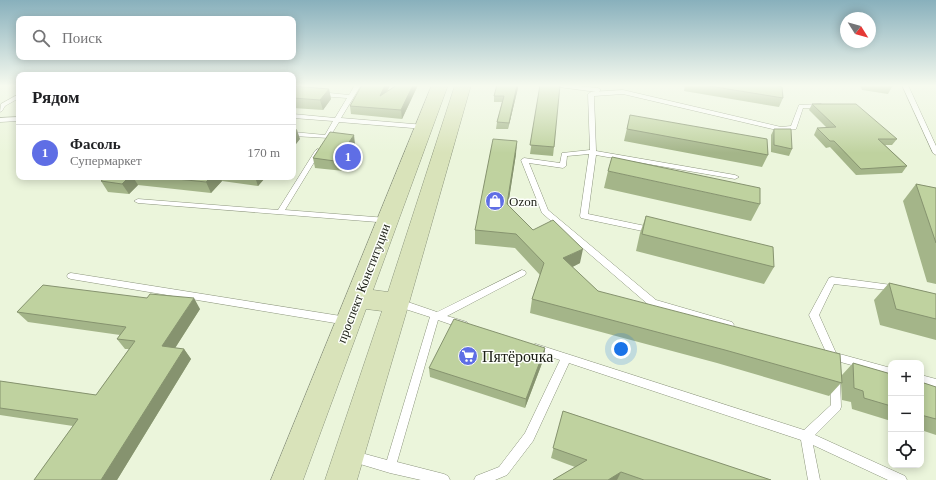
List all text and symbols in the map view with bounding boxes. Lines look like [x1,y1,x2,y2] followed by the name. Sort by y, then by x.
[840,12,876,48] north arrow
[16,16,296,60] search box
[30,27,52,49] icon: search
[62,30,102,46] text: Поиск
[32,88,80,107] text: Рядом
[70,136,121,152] text: Фасоль
[335,142,361,172] pin: 1
[42,145,48,160] text: 1
[247,145,280,160] text: 170 m
[70,153,142,168] text: Супермаркет
[484,190,506,212] shop icon: Ozon
[509,194,538,209] place label: Ozon
[334,221,393,345] street label: проспект Конституции
[611,339,631,359] your location
[457,345,479,367] supermarket icon: Пятёрочка
[482,348,553,366] place label: Пятёрочка
[888,360,924,468] map controls
[888,360,924,396] button: +
[888,396,924,432] button: −
[888,432,924,468] button: locate

